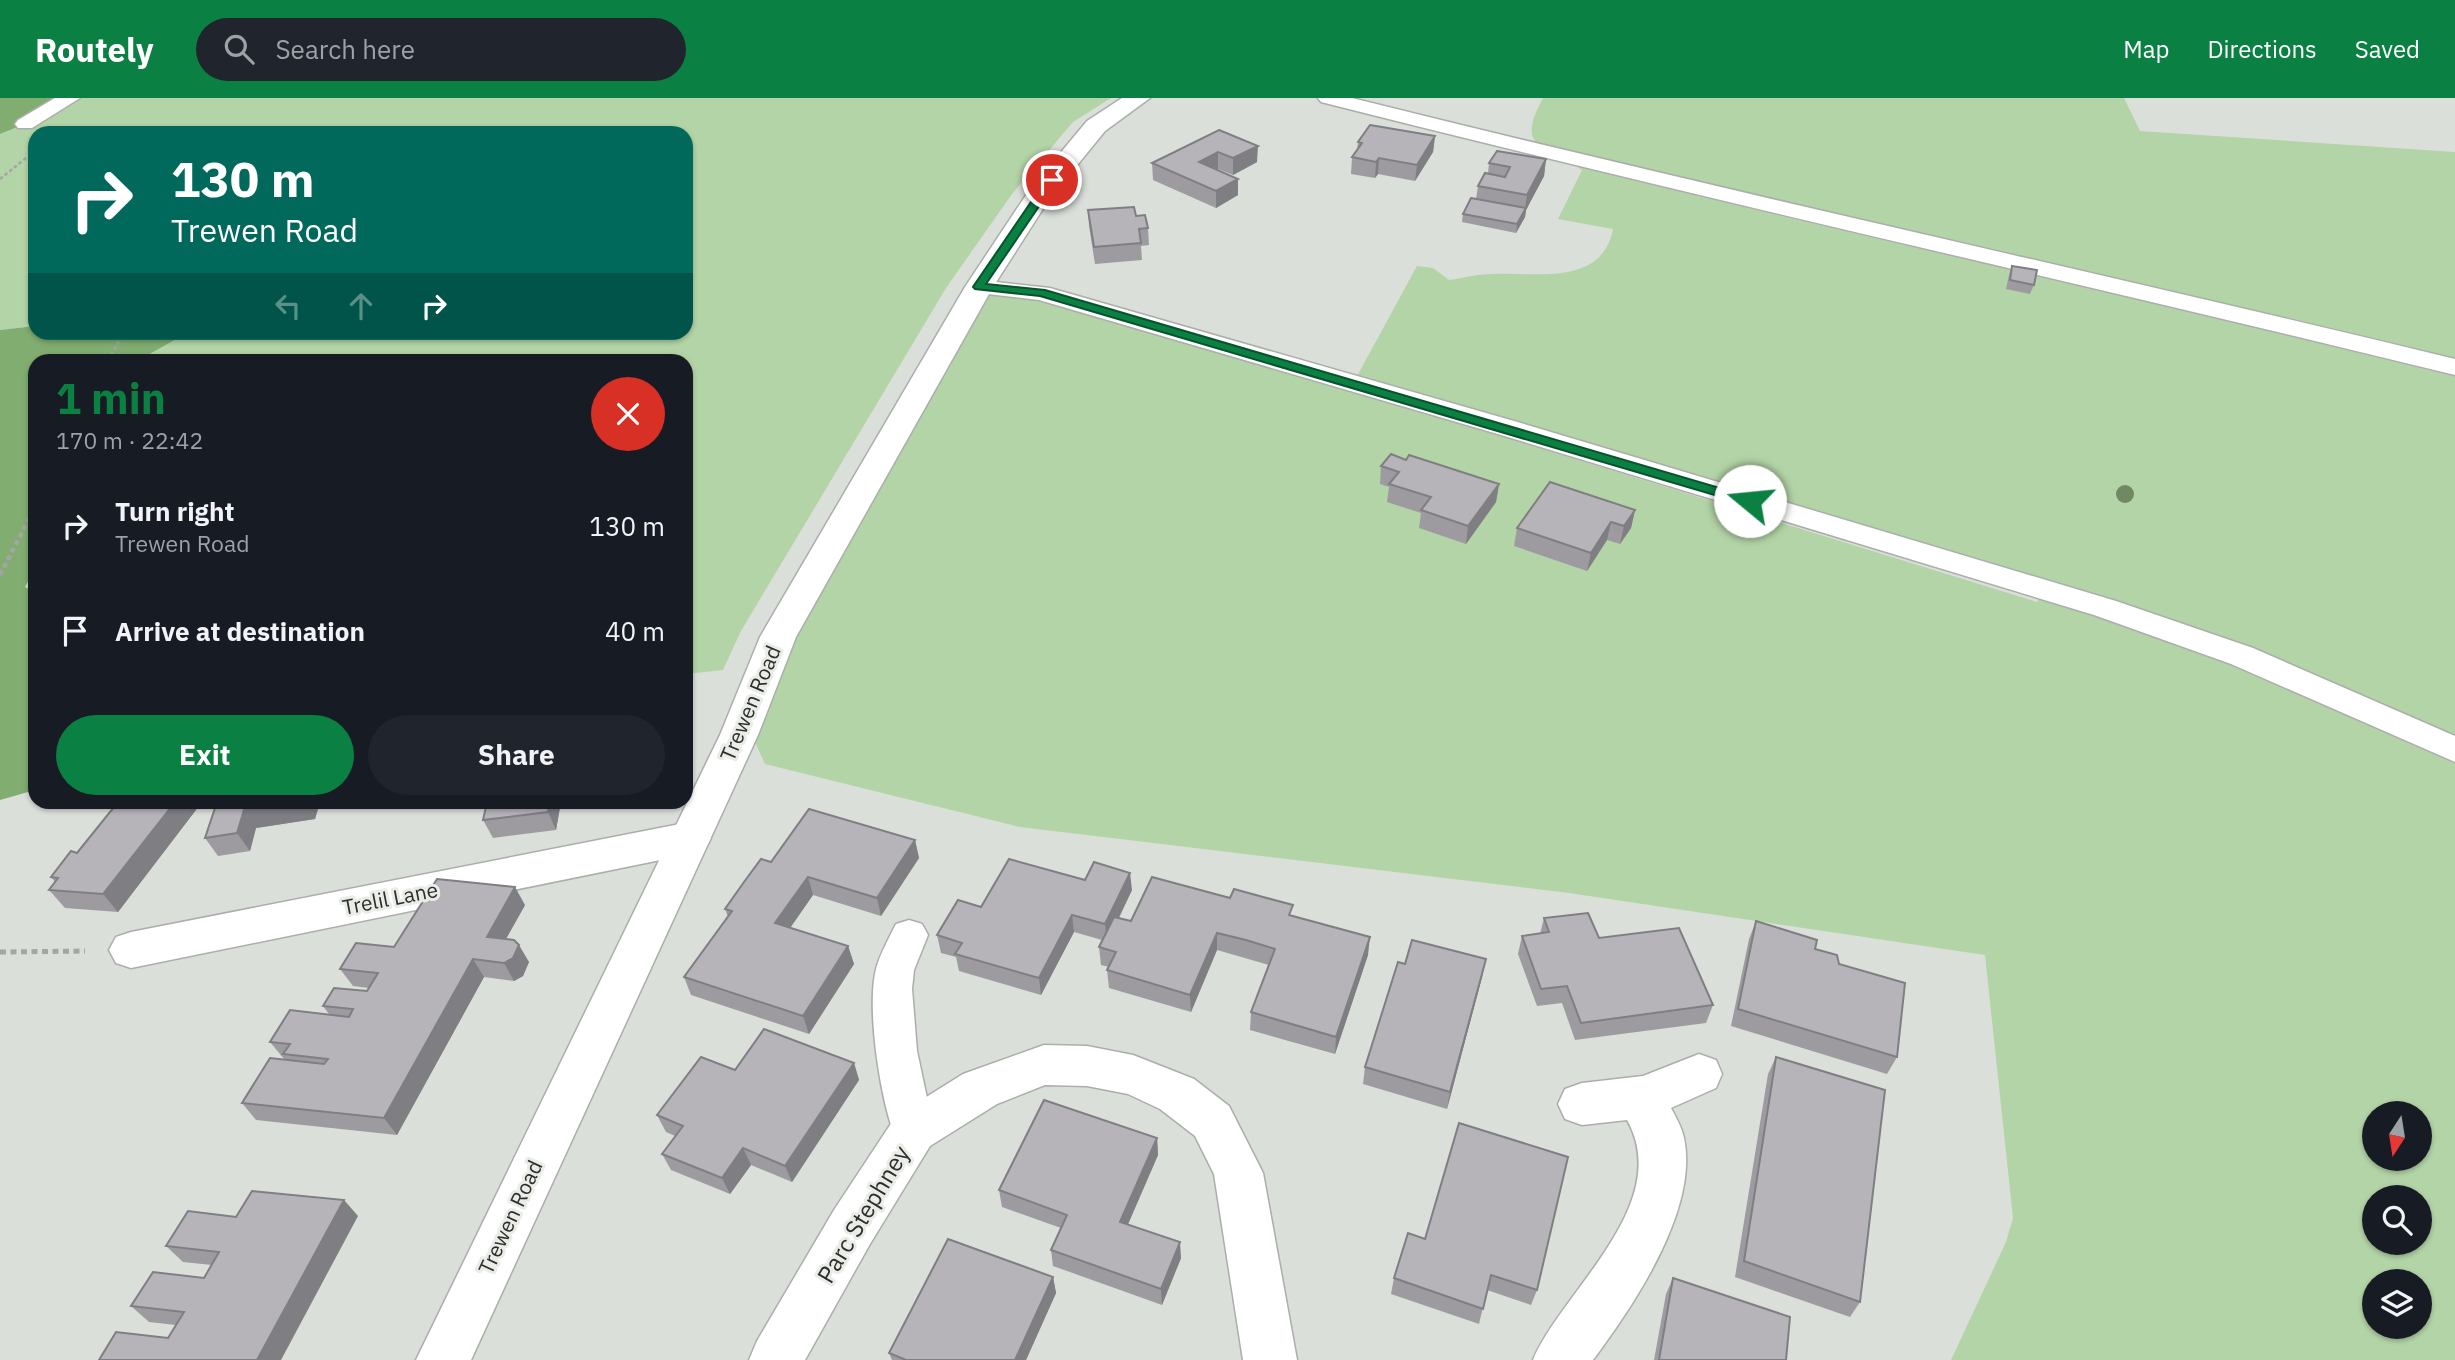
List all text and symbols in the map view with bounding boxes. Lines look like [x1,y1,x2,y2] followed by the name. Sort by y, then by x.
[196,18,686,81] search box
[35,28,154,71] text: Routely
[220,30,258,68] icon: search
[276,32,415,66] text: Search here
[2123,33,2169,65] text: Map
[2207,33,2317,65] text: Directions
[2355,33,2420,65] text: Saved
[171,147,315,210] text: 130 m
[1022,150,1082,210] pin
[56,154,147,245] icon: right
[1033,161,1071,199] icon: arrive
[171,209,358,251] text: Trewen Road
[269,287,307,325] icon: left
[342,287,380,325] icon: ahead
[415,287,453,325] icon: right
[56,371,166,426] text: 1 min
[591,377,665,451] button: close
[56,425,203,455] text: 170 m · 22:42
[1713,464,1787,538] position arrow
[115,494,234,528] text: Turn right
[56,507,94,545] icon: right
[589,509,665,543] text: 130 m
[115,528,250,558] text: Trewen Road
[56,612,94,650] icon: arrive
[115,614,365,648] text: Arrive at destination
[605,614,665,648] text: 40 m
[713,641,787,765] street label: Trewen Road
[56,715,354,795] button: Exit
[368,715,665,795] button: Share
[340,875,440,921] street label: Trelil Lane
[2362,1101,2432,1171] north arrow
[2362,1101,2432,1339] map controls
[809,1139,917,1289] street label: Parc Stephney
[471,1155,549,1279] street label: Trewen Road
[2362,1185,2432,1255] button: search
[2362,1269,2432,1339] button: layers

